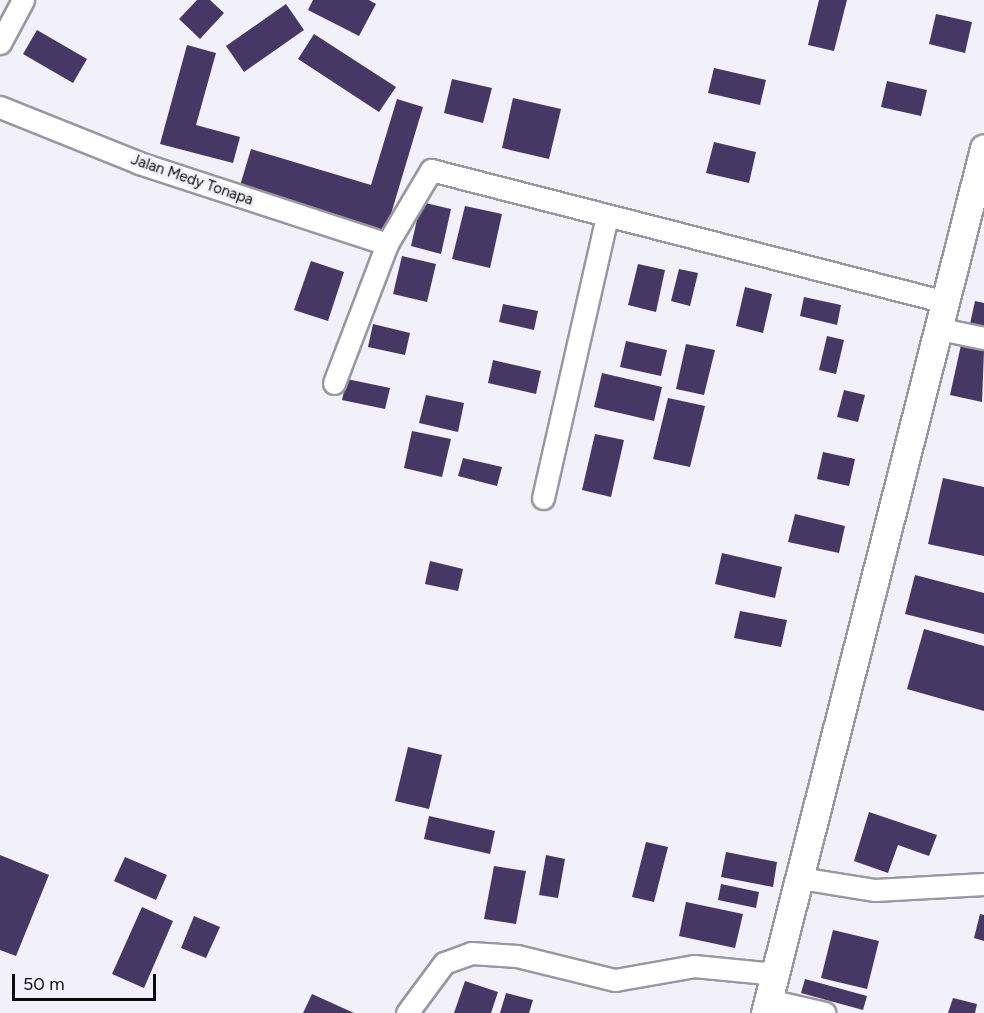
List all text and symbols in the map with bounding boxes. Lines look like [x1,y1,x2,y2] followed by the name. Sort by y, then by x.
[128,151,256,209] street label: Jalan Medy Tonapa
[15,962,159,1000] scale bar
[23,973,65,995] text: 50 m

